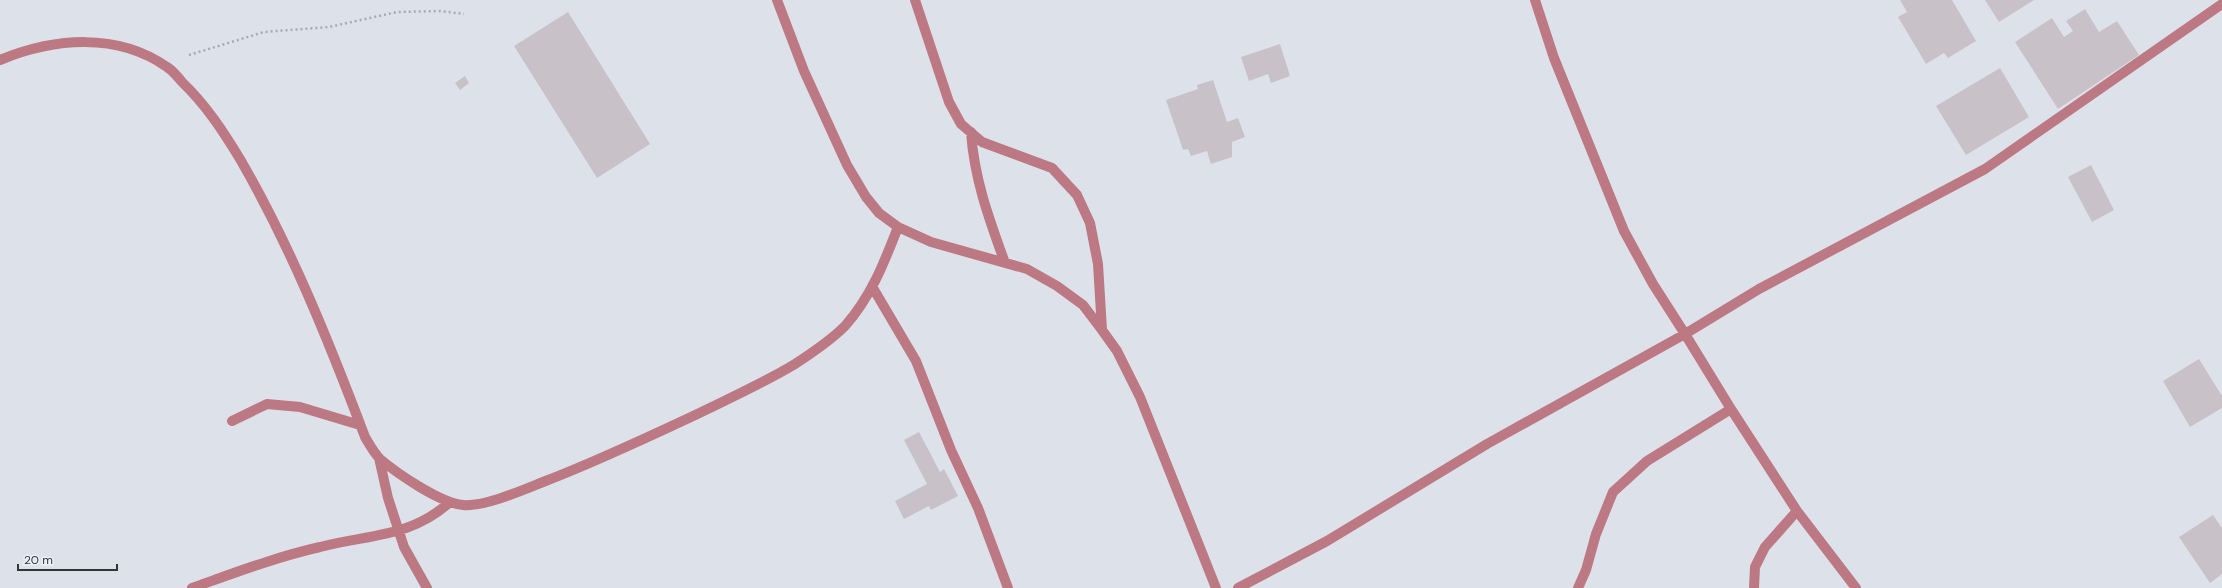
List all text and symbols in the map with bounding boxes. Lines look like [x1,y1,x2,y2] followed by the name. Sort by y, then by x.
[18,546,117,572] scale bar
[24,552,53,568] text: 20 m

